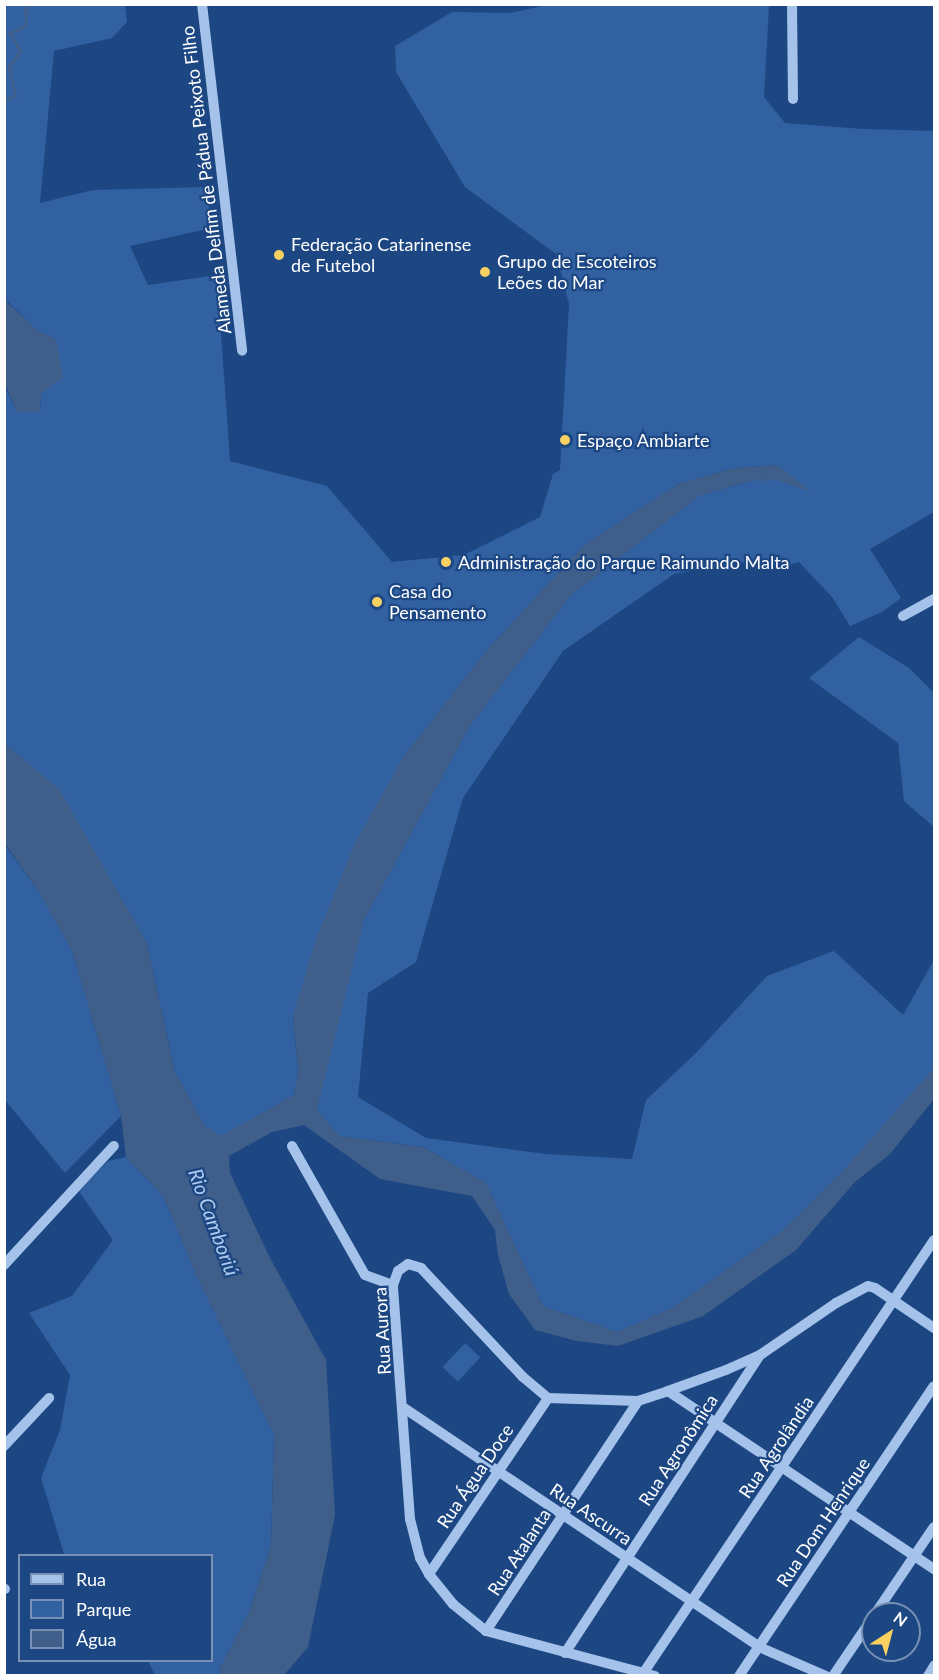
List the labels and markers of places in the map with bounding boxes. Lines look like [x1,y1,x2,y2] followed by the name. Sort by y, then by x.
[291,234,471,276] place label: Federação Catarinense de Futebol
[272,248,286,262] marker: Federação Catarinense de Futebol
[497,251,657,294] place label: Grupo de Escoteiros Leões do Mar
[478,265,492,279] marker: Grupo de Escoteiros Leões do Mar
[577,429,710,451] place label: Espaço Ambiarte
[558,433,572,447] marker: Espaço Ambiarte
[458,551,790,573] place label: Administração do Parque Raimundo Malta
[439,555,453,569] marker: Administração do Parque Raimundo Malta
[389,581,486,624] place label: Casa do Pensamento
[370,595,384,609] marker: Casa do Pensamento

